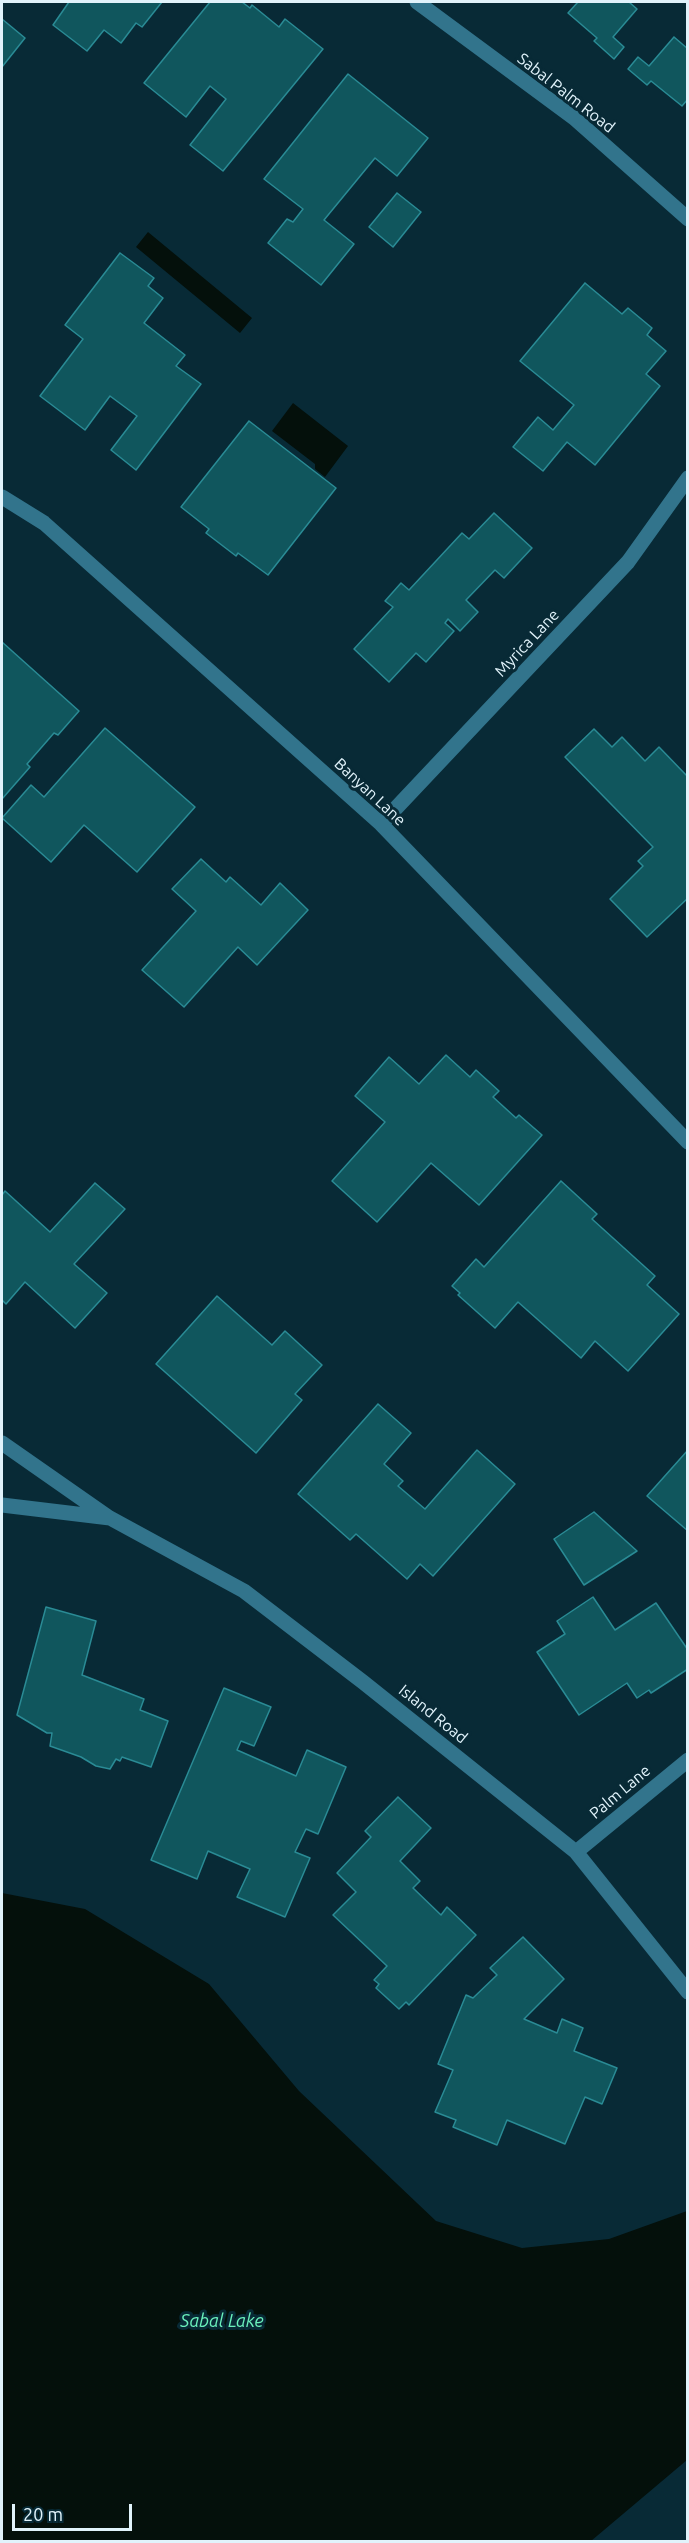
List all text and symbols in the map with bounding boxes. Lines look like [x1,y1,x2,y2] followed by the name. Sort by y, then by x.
[513,49,619,137] street label: Sabal Palm Road
[491,605,563,681] street label: Myrica Lane
[330,754,410,830] street label: Banyan Lane
[395,1681,471,1747] street label: Island Road
[586,1761,654,1823] street label: Palm Lane
[180,2310,264,2332] water label: Sabal Lake
[15,2492,135,2530] scale bar
[23,2504,63,2524] text: 20 m

